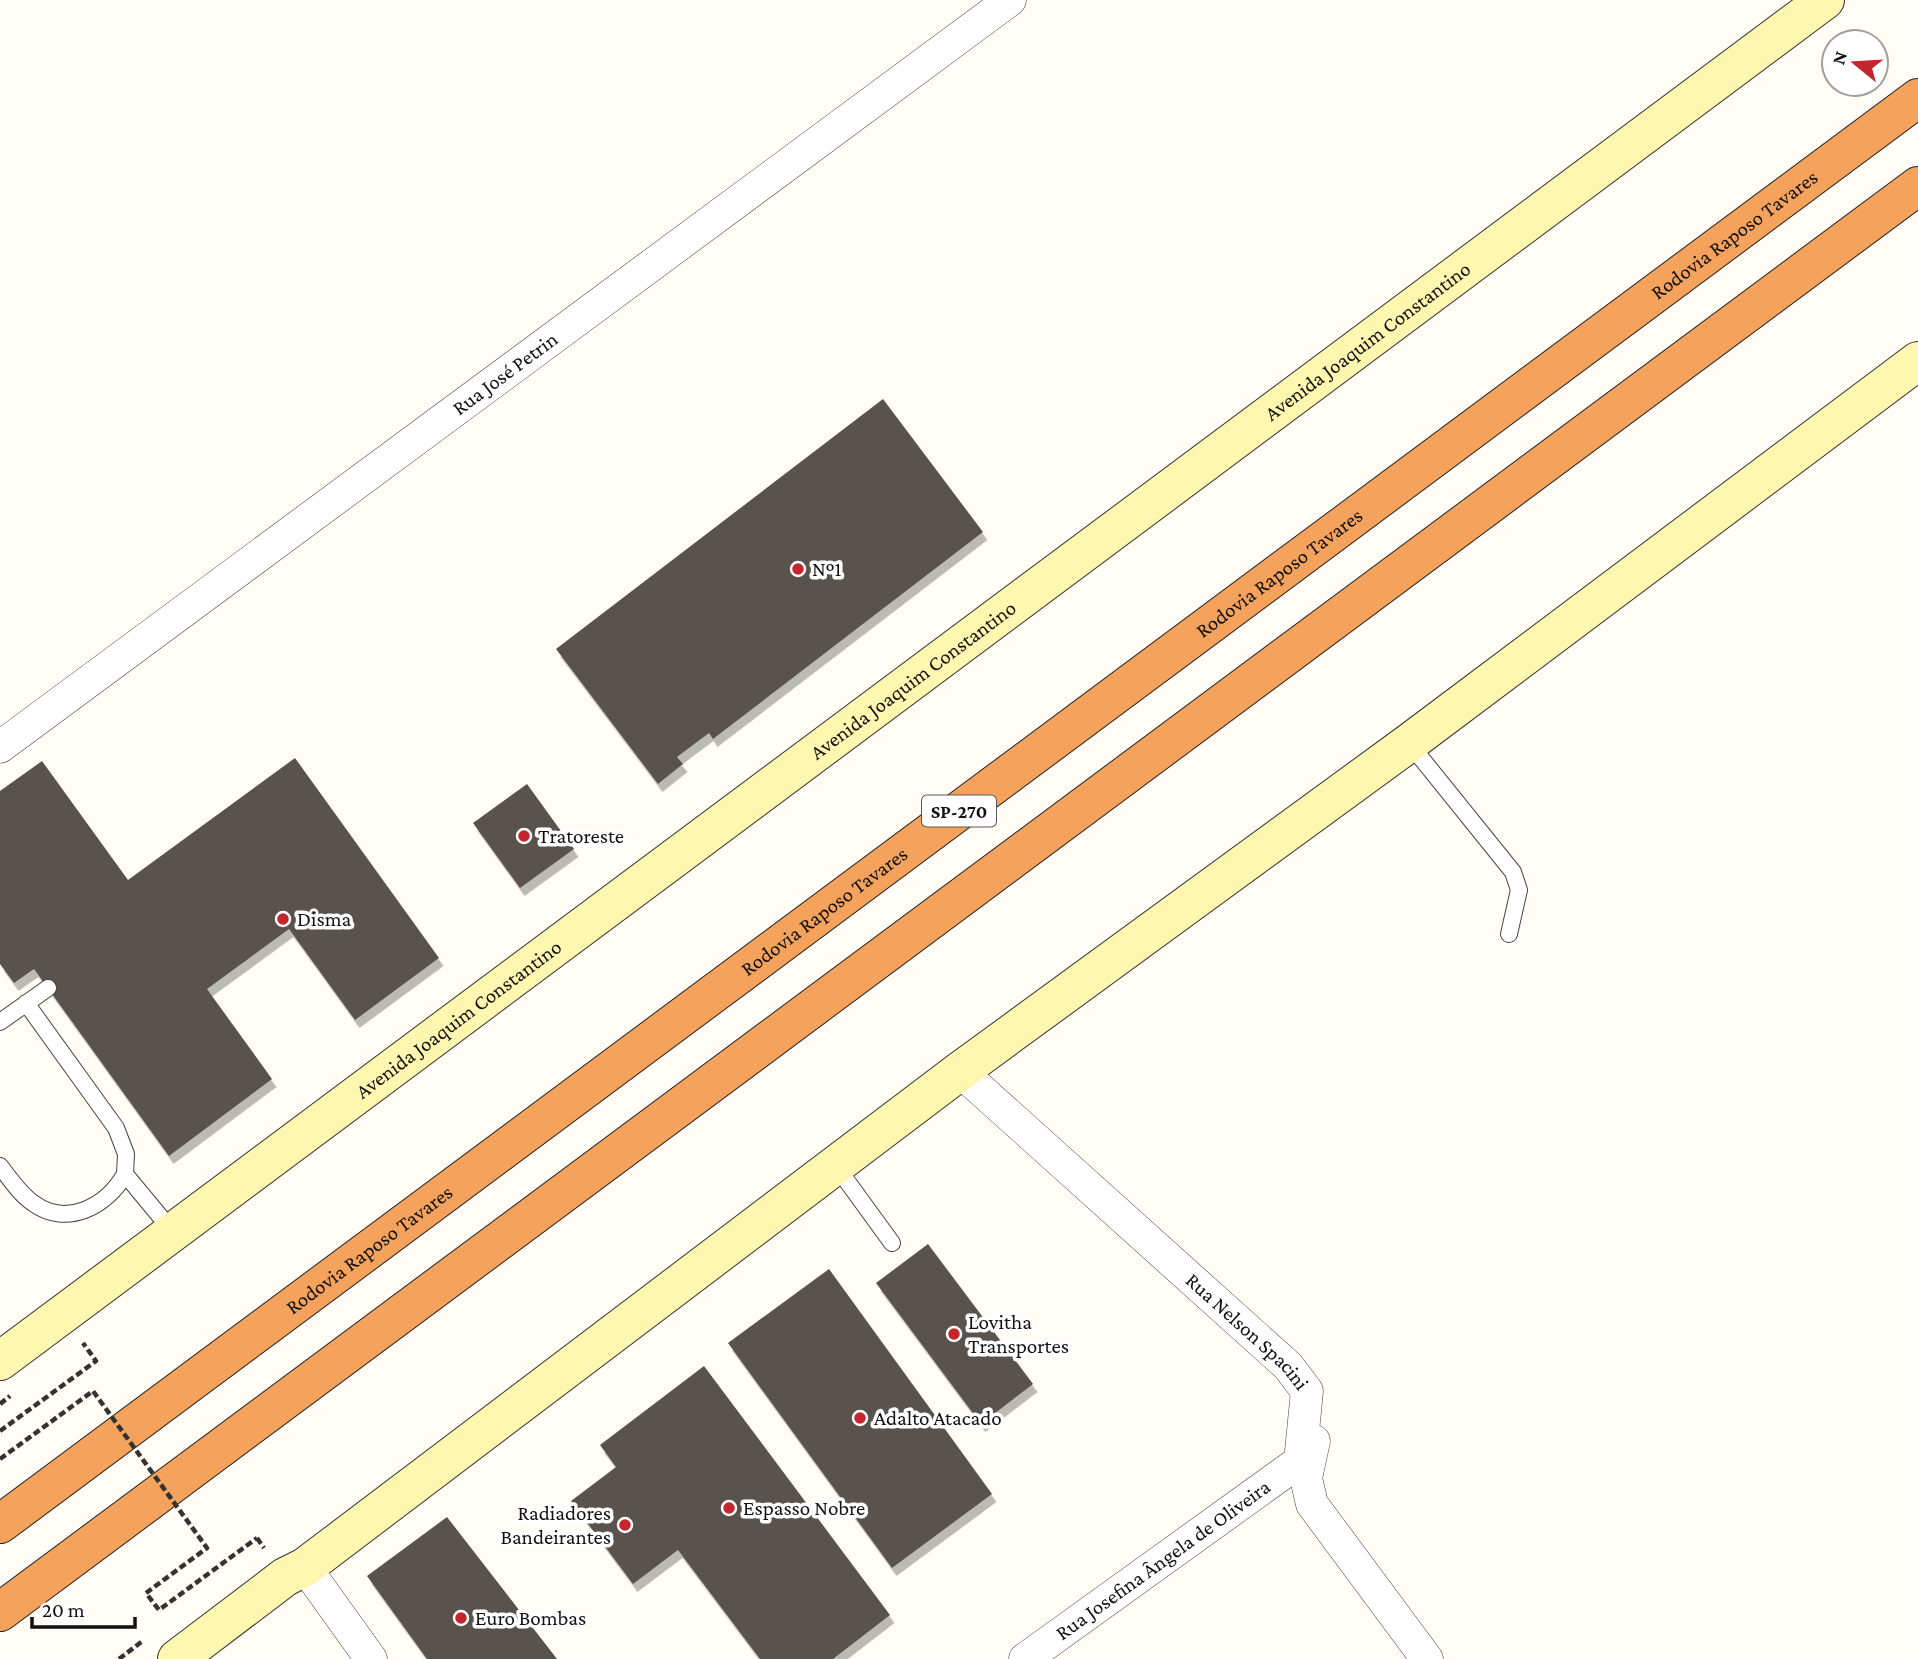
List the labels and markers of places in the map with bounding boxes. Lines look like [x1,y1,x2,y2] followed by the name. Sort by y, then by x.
[812,557,841,581] place label: Nº1
[790,561,806,577] marker: Nº1
[538,824,624,848] place label: Tratoreste
[516,828,532,844] marker: Tratoreste
[297,907,352,931] place label: Disma
[275,911,291,927] marker: Disma
[968,1310,1069,1358] place label: Lovitha Transportes
[946,1326,962,1342] marker: Lovitha Transportes
[874,1406,1002,1430] place label: Adalto Atacado
[852,1410,868,1426] marker: Adalto Atacado
[743,1496,865,1520] place label: Espasso Nobre
[721,1500,737,1516] marker: Espasso Nobre
[500,1501,611,1549] place label: Radiadores Bandeirantes
[617,1517,633,1533] marker: Radiadores Bandeirantes
[475,1606,586,1630] place label: Euro Bombas
[453,1610,469,1626] marker: Euro Bombas

